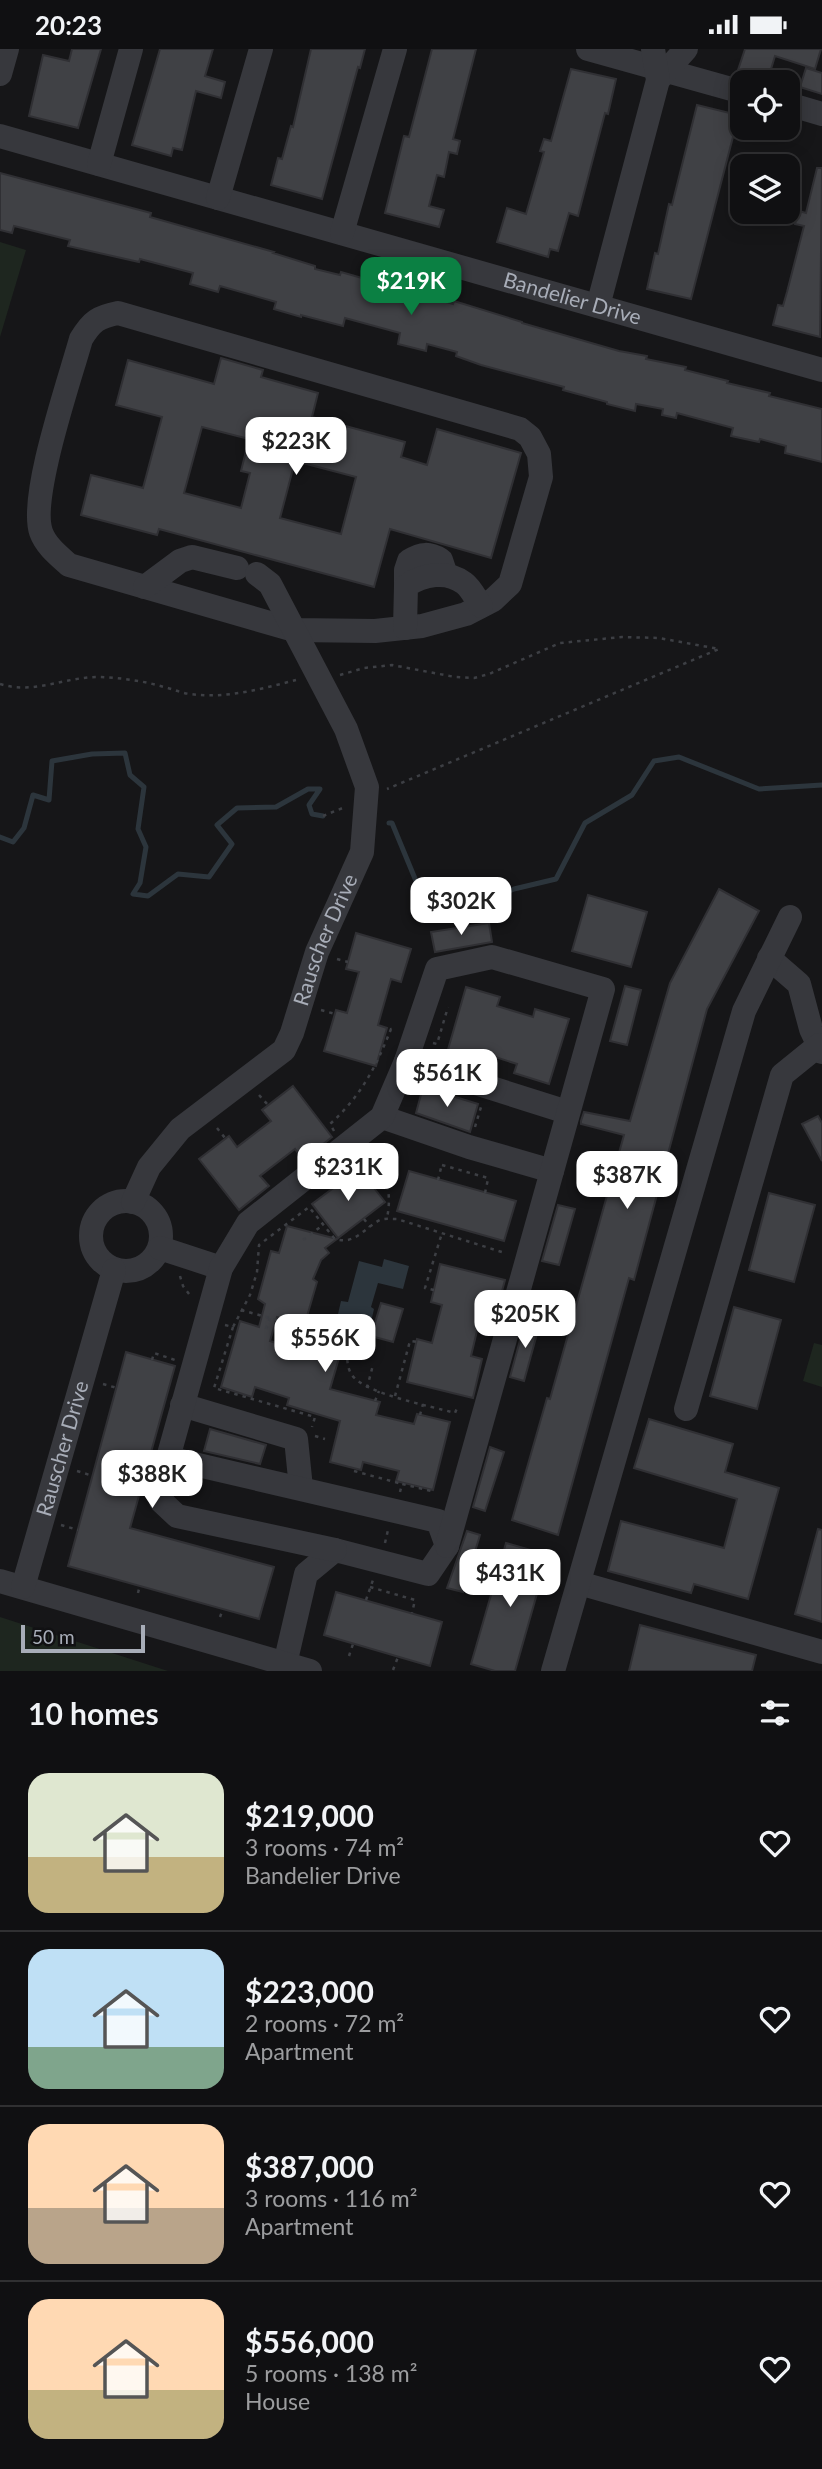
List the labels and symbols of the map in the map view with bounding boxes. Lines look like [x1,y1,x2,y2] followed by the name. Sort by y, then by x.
[362,257,460,317] pin: $219K
[501,266,644,329] street label: Bandelier Drive
[247,417,345,477] pin: $223K
[287,869,362,1008] street label: Rauscher Drive
[412,877,510,937] pin: $302K
[398,1049,496,1109] pin: $561K
[299,1143,397,1203] pin: $231K
[578,1151,676,1211] pin: $387K
[476,1291,574,1350] pin: $205K
[276,1315,374,1374] pin: $556K
[30,1378,93,1519] street label: Rauscher Drive
[103,1451,201,1510] pin: $388K
[461,1549,559,1609] pin: $431K
[21,1622,145,1654] scale bar

